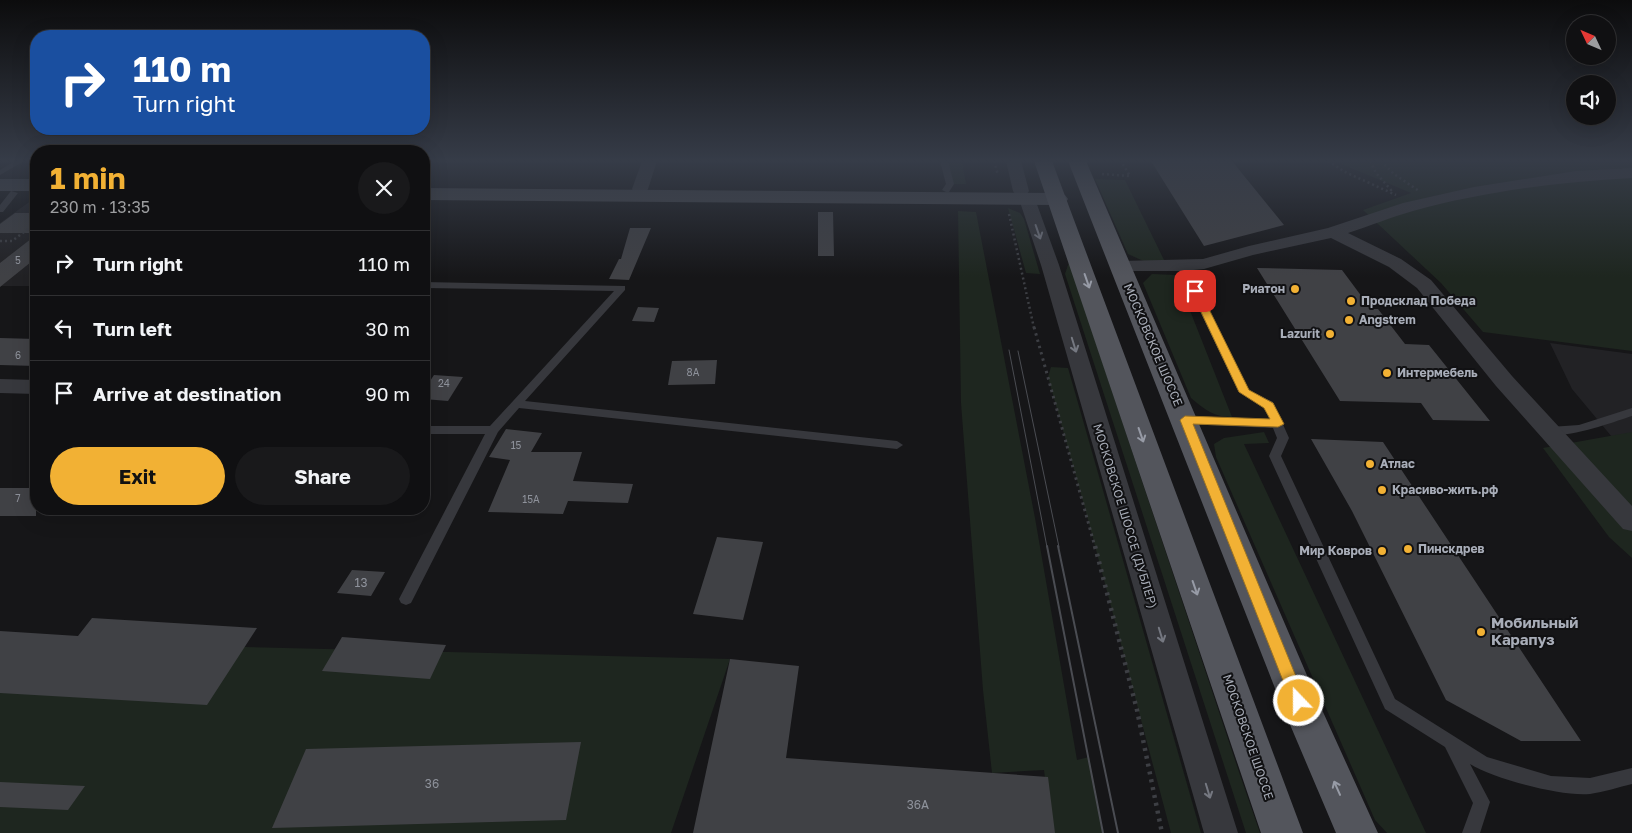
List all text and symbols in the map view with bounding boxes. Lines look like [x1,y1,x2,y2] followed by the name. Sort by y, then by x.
[1566,15,1616,65] north arrow
[1566,15,1616,125] map controls
[133,48,231,90] text: 110 m
[50,50,115,115] icon: right
[1566,75,1616,125] button: sound
[133,90,236,117] text: Turn right
[50,160,126,196] text: 1 min
[358,162,410,214] button: close
[50,197,150,217] text: 230 m · 13:35
[1034,224,1043,239] one-way arrow
[50,249,78,277] icon: right
[93,252,183,275] text: Turn right
[358,252,410,275] text: 110 m
[15,254,21,266] house number: 5
[1174,270,1216,312] pin
[1083,273,1093,289] one-way arrow
[1181,277,1209,305] icon: arrive
[1121,281,1186,408] street label: МОСКОВСКОЕ ШОССЕ
[1242,281,1285,296] place label: Риатон
[1289,283,1301,295] marker: Риатон
[1361,293,1476,308] place label: Продсклад Победа
[1345,295,1357,307] marker: Продсклад Победа
[1359,312,1416,327] place label: Angstrem
[50,314,78,342] icon: left
[1343,314,1355,326] marker: Angstrem
[93,317,172,340] text: Turn left
[366,317,410,340] text: 30 m
[1280,326,1320,341] place label: Lazurit
[1324,328,1336,340] marker: Lazurit
[1069,337,1079,353] one-way arrow
[15,349,21,361] house number: 6
[1397,365,1478,380] place label: Интермебель
[687,366,700,378] house number: 8А
[1381,367,1393,379] marker: Интермебель
[438,377,450,389] house number: 24
[50,379,78,407] icon: arrive
[93,382,281,405] text: Arrive at destination
[365,382,410,405] text: 90 m
[1090,422,1161,610] street label: МОСКОВСКОЕ ШОССЕ (ДУБЛЕР)
[1137,426,1146,442] one-way arrow
[511,439,522,451] house number: 15
[50,447,225,505] button: Exit
[235,447,410,505] button: Share
[1380,456,1415,471] place label: Атлас
[1364,458,1376,470] marker: Атлас
[1392,482,1498,497] place label: Красиво-жить.рф
[1376,484,1388,496] marker: Красиво-жить.рф
[15,492,21,504] house number: 7
[522,493,540,505] house number: 15А
[1418,541,1485,556] place label: Пинскдрев
[1299,543,1372,558] place label: Мир Ковров
[1402,543,1414,555] marker: Пинскдрев
[1376,545,1388,557] marker: Мир Ковров
[355,575,367,590] house number: 13
[1191,580,1200,595] one-way arrow
[1491,613,1578,648] place label: Мобильный Карапуз
[1475,626,1487,638] marker: Мобильный Карапуз
[1157,627,1167,643] one-way arrow
[1220,672,1277,802] street label: МОСКОВСКОЕ ШОССЕ
[1272,674,1324,726] position arrow
[425,776,439,791] house number: 36
[1332,781,1342,796] one-way arrow
[1203,782,1213,798] one-way arrow
[907,797,929,812] house number: 36А

